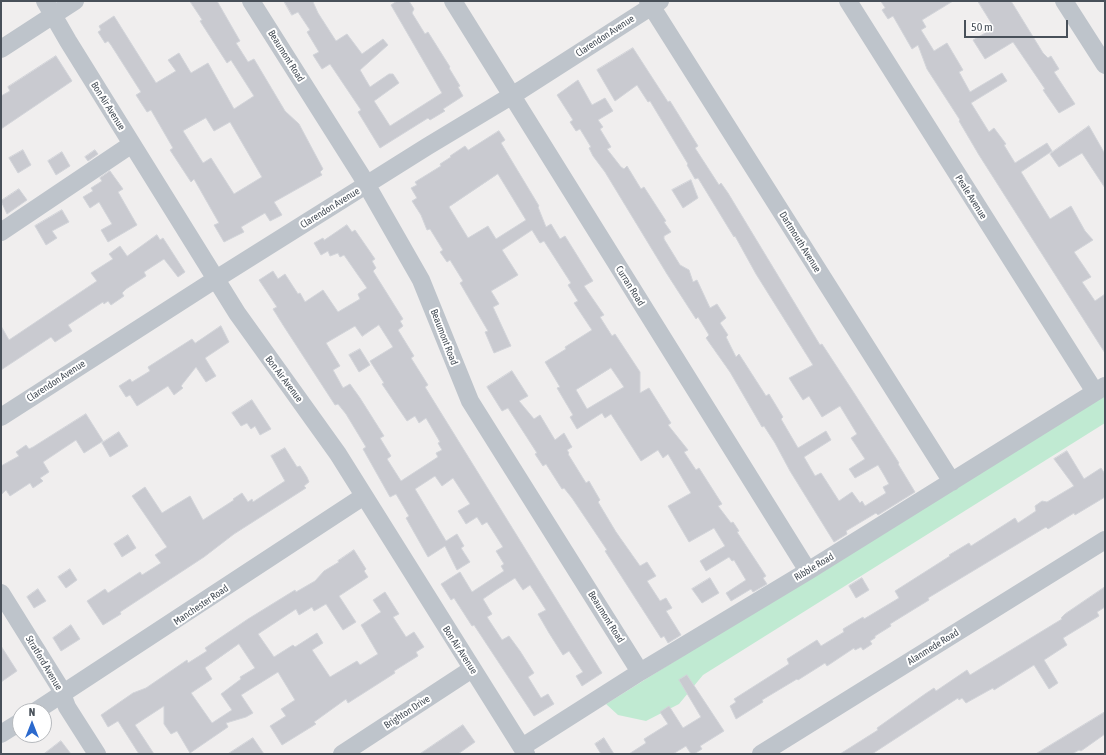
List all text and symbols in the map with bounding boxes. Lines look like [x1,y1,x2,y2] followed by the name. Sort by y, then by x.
[966,12,1070,38] scale bar
[573,13,637,59] street label: Clarendon Avenue
[971,20,993,34] text: 50 m
[265,28,307,84] street label: Beaumont Road
[88,80,128,132] street label: Bon Air Avenue
[953,173,989,221] street label: Peale Avenue
[298,185,362,231] street label: Clarendon Avenue
[776,209,824,275] street label: Dartmouth Avenue
[613,264,647,308] street label: Curran Road
[428,307,460,367] street label: Beaumont Road
[263,353,305,405] street label: Bon Air Avenue
[24,358,88,404] street label: Clarendon Avenue
[792,550,836,584] street label: Ribble Road
[171,582,231,628] street label: Manchester Road
[585,589,627,645] street label: Beaumont Road
[440,624,480,676] street label: Bon Air Avenue
[905,626,961,668] street label: Alanmede Road
[23,634,65,692] street label: Stratford Avenue
[382,693,432,731] street label: Brighton Drive
[12,703,52,743] north arrow
[29,706,35,718] text: N

